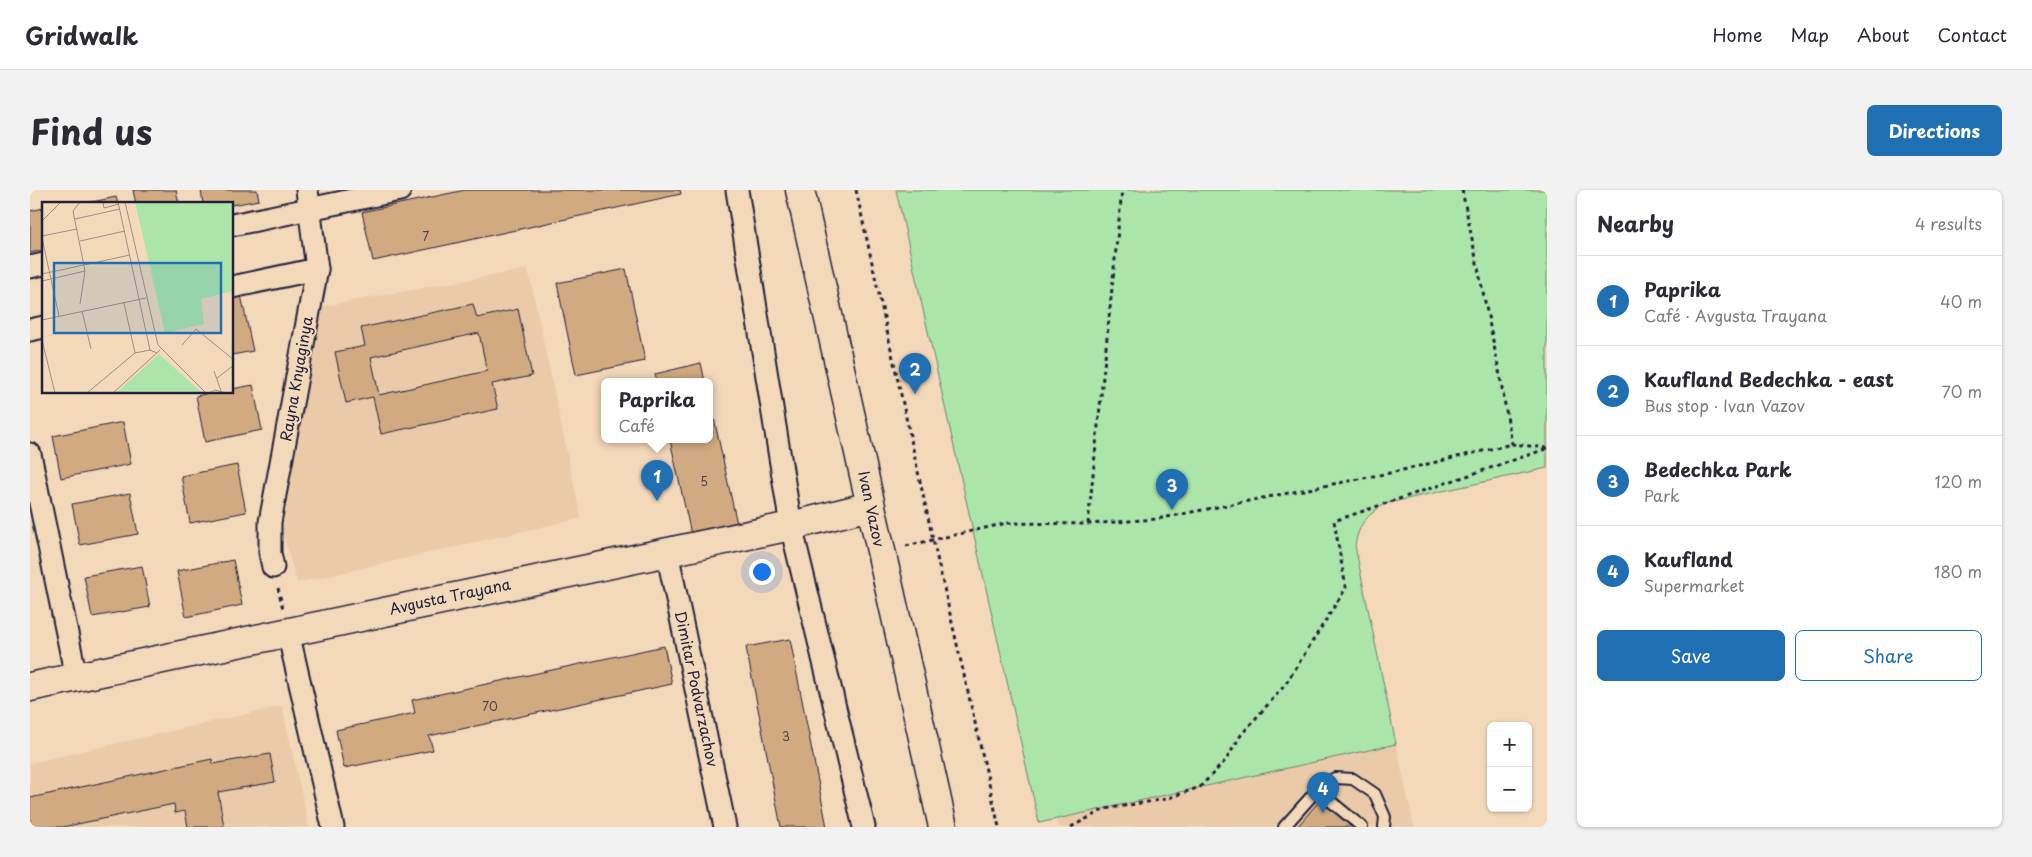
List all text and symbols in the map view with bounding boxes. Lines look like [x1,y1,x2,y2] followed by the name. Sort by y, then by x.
[25,17,138,53] text: Gridwalk
[1712,21,1762,48] text: Home
[1790,21,1829,48] text: Map
[1857,21,1909,48] text: About
[1937,21,2007,48] text: Contact
[30,104,152,157] text: Find us
[1867,105,2002,156] button: Directions
[42,202,234,394] inset map
[1597,207,1674,239] text: Nearby
[1915,211,1982,235] text: 4 results
[423,227,430,245] house number: 7
[1644,275,1721,303] text: Paprika
[1609,289,1617,313] text: 1
[1940,289,1982,313] text: 40 m
[1644,303,1827,327] text: Café · Avgusta Trayana
[273,314,318,443] street label: Rayna Knyaginya
[899,353,931,394] pin: 2
[1644,365,1894,393] text: Kaufland Bedechka - east
[601,378,713,443] popup
[1607,379,1619,403] text: 2
[1942,379,1982,403] text: 70 m
[618,385,696,413] text: Paprika
[1644,393,1805,417] text: Bus stop · Ivan Vazov
[618,413,655,437] text: Café
[1644,455,1792,483] text: Bedechka Park
[641,460,673,501] pin: 1
[853,469,892,549] street label: Ivan Vazov
[1156,469,1188,510] pin: 3
[1608,469,1618,493] text: 3
[1935,469,1982,493] text: 120 m
[700,472,708,490] house number: 5
[1644,483,1680,507] text: Park
[1644,545,1733,573] text: Kaufland
[749,559,775,585] your location
[1608,559,1618,583] text: 4
[1934,559,1982,583] text: 180 m
[387,571,512,620] street label: Avgusta Trayana
[1644,573,1744,597] text: Supermarket
[670,609,725,769] street label: Dimitar Podvarzachov
[1597,630,1785,681] button: Save
[1795,630,1982,681] button: Share
[482,697,498,715] house number: 70
[1487,722,1532,812] map controls
[1487,722,1532,767] button: +
[782,727,790,745] house number: 3
[1487,767,1532,812] button: −
[1307,772,1339,813] pin: 4

